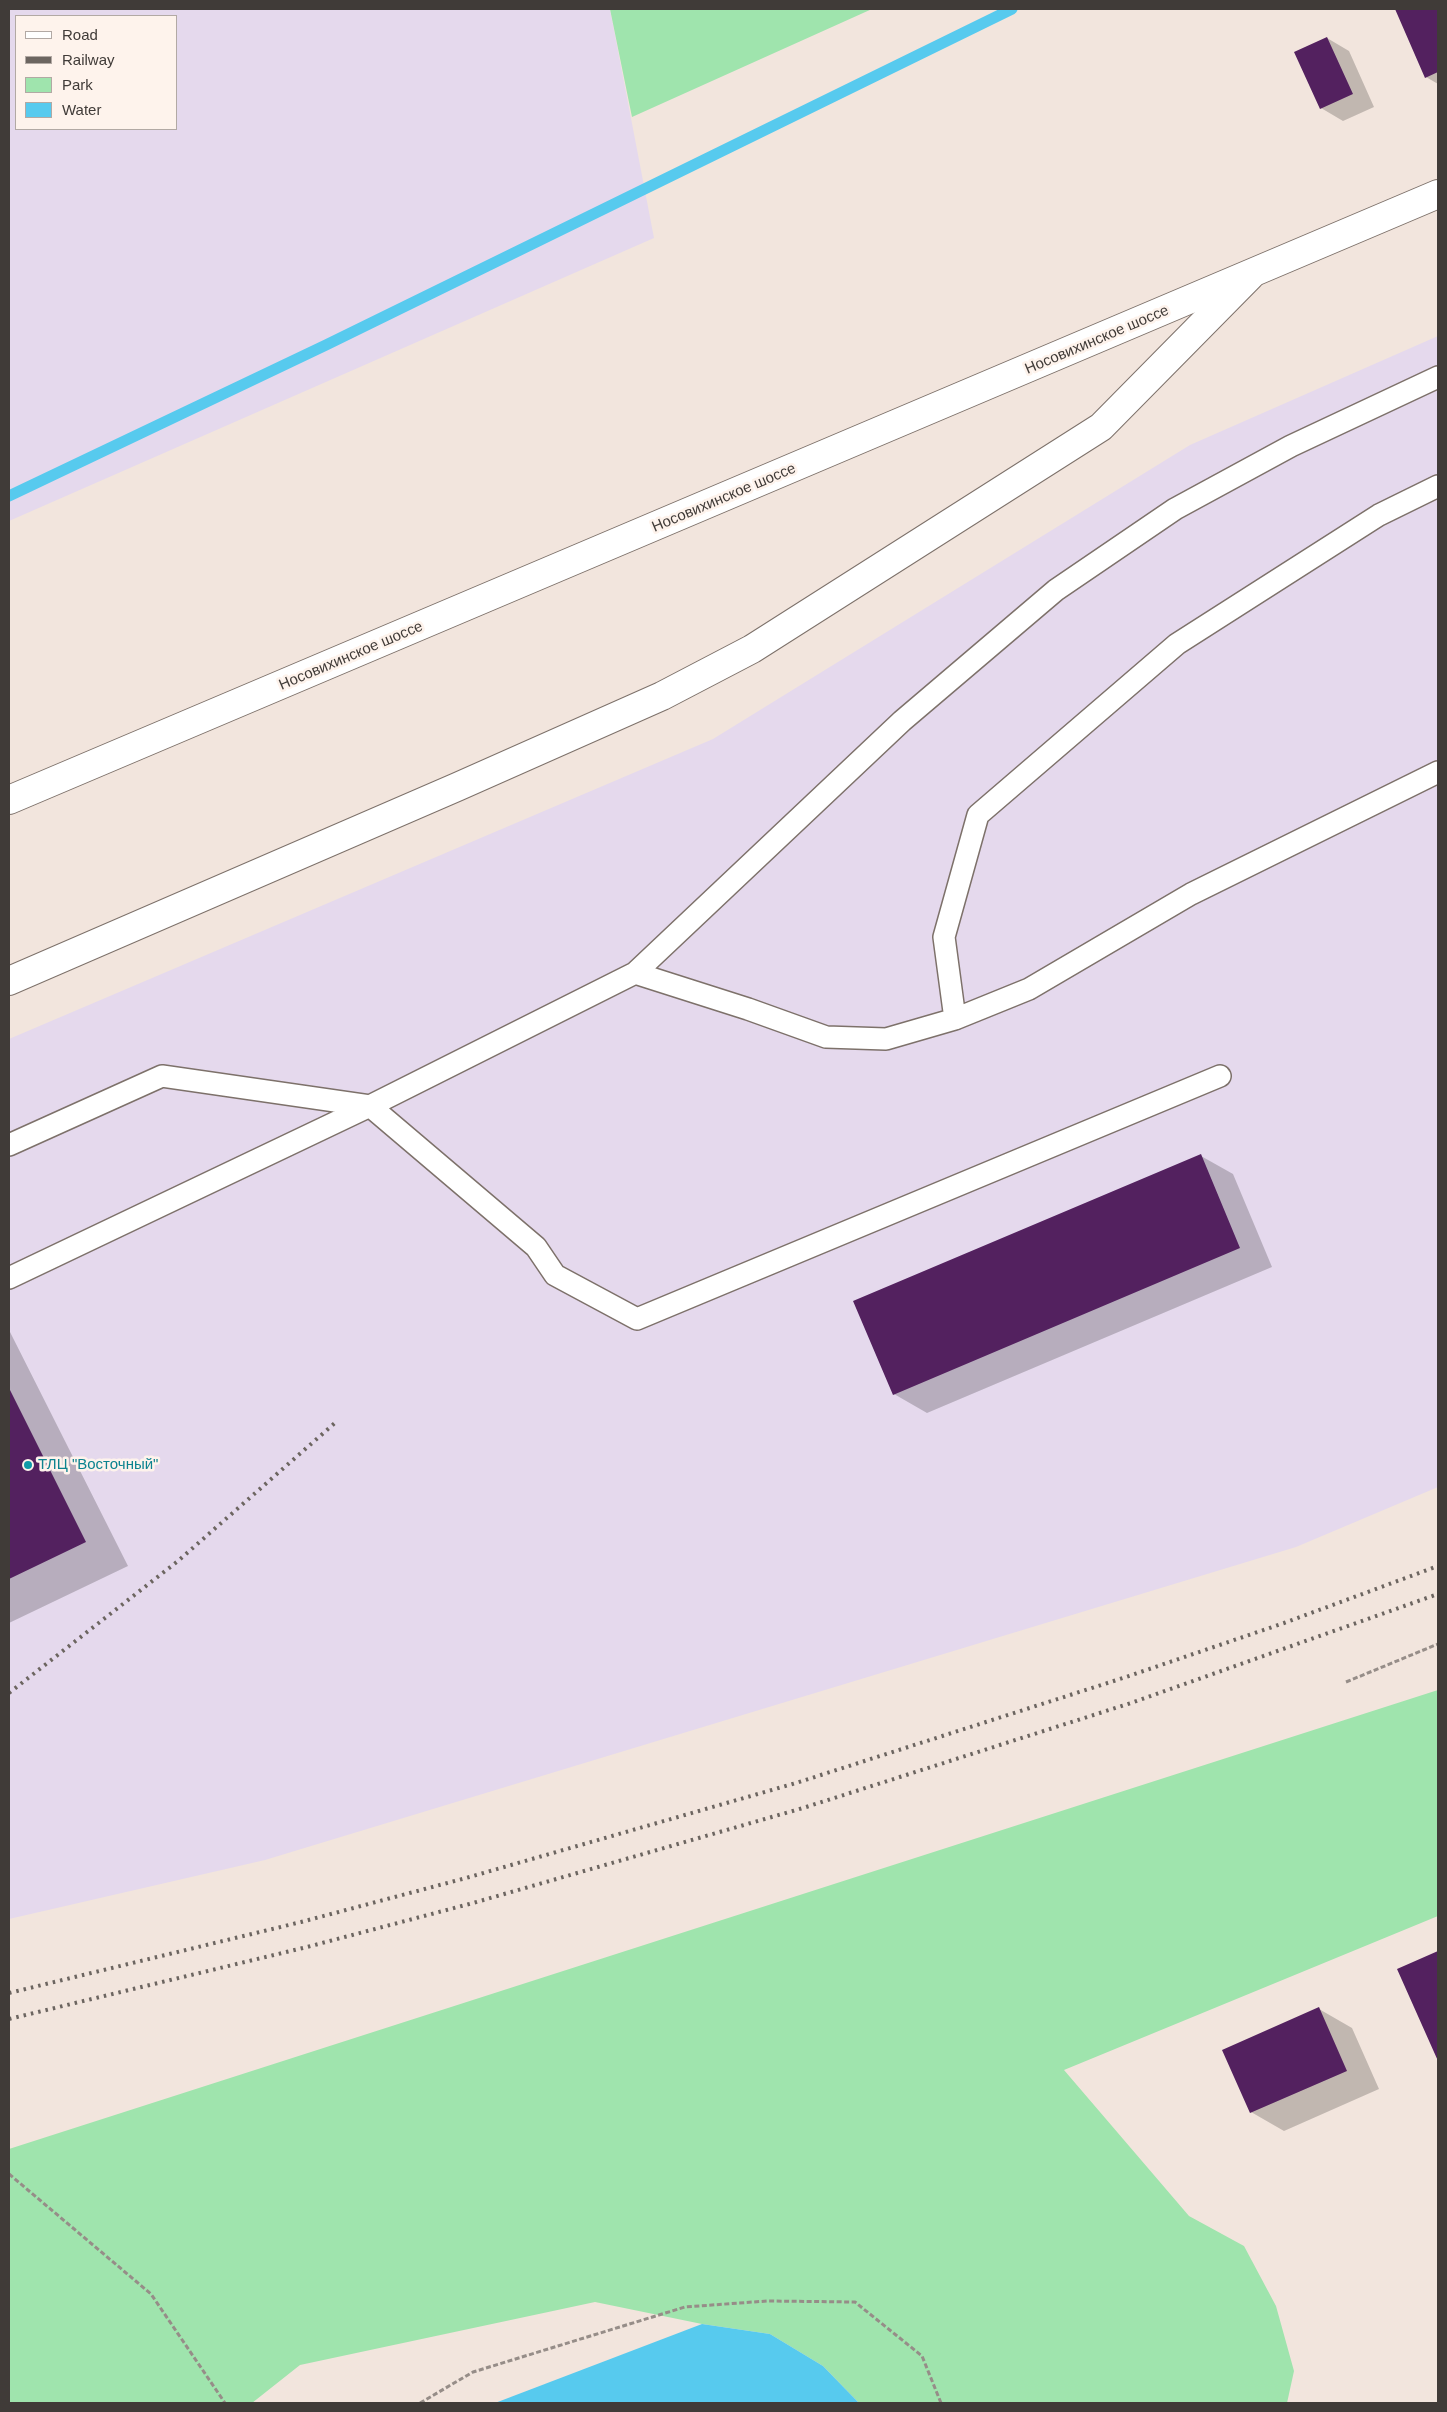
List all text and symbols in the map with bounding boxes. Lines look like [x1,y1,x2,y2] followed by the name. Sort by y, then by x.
[15,15,178,130] legend
[62,26,98,43] text: Road
[62,51,115,68] text: Railway
[62,76,93,93] text: Park
[62,101,101,118] text: Water
[1022,302,1172,378] street label: Носовихинское шоссе
[649,460,799,536] street label: Носовихинское шоссе
[276,618,426,694] street label: Носовихинское шоссе
[38,1456,158,1474] place label: ТЛЦ "Восточный"
[22,1459,34,1471] marker: ТЛЦ "Восточный"

